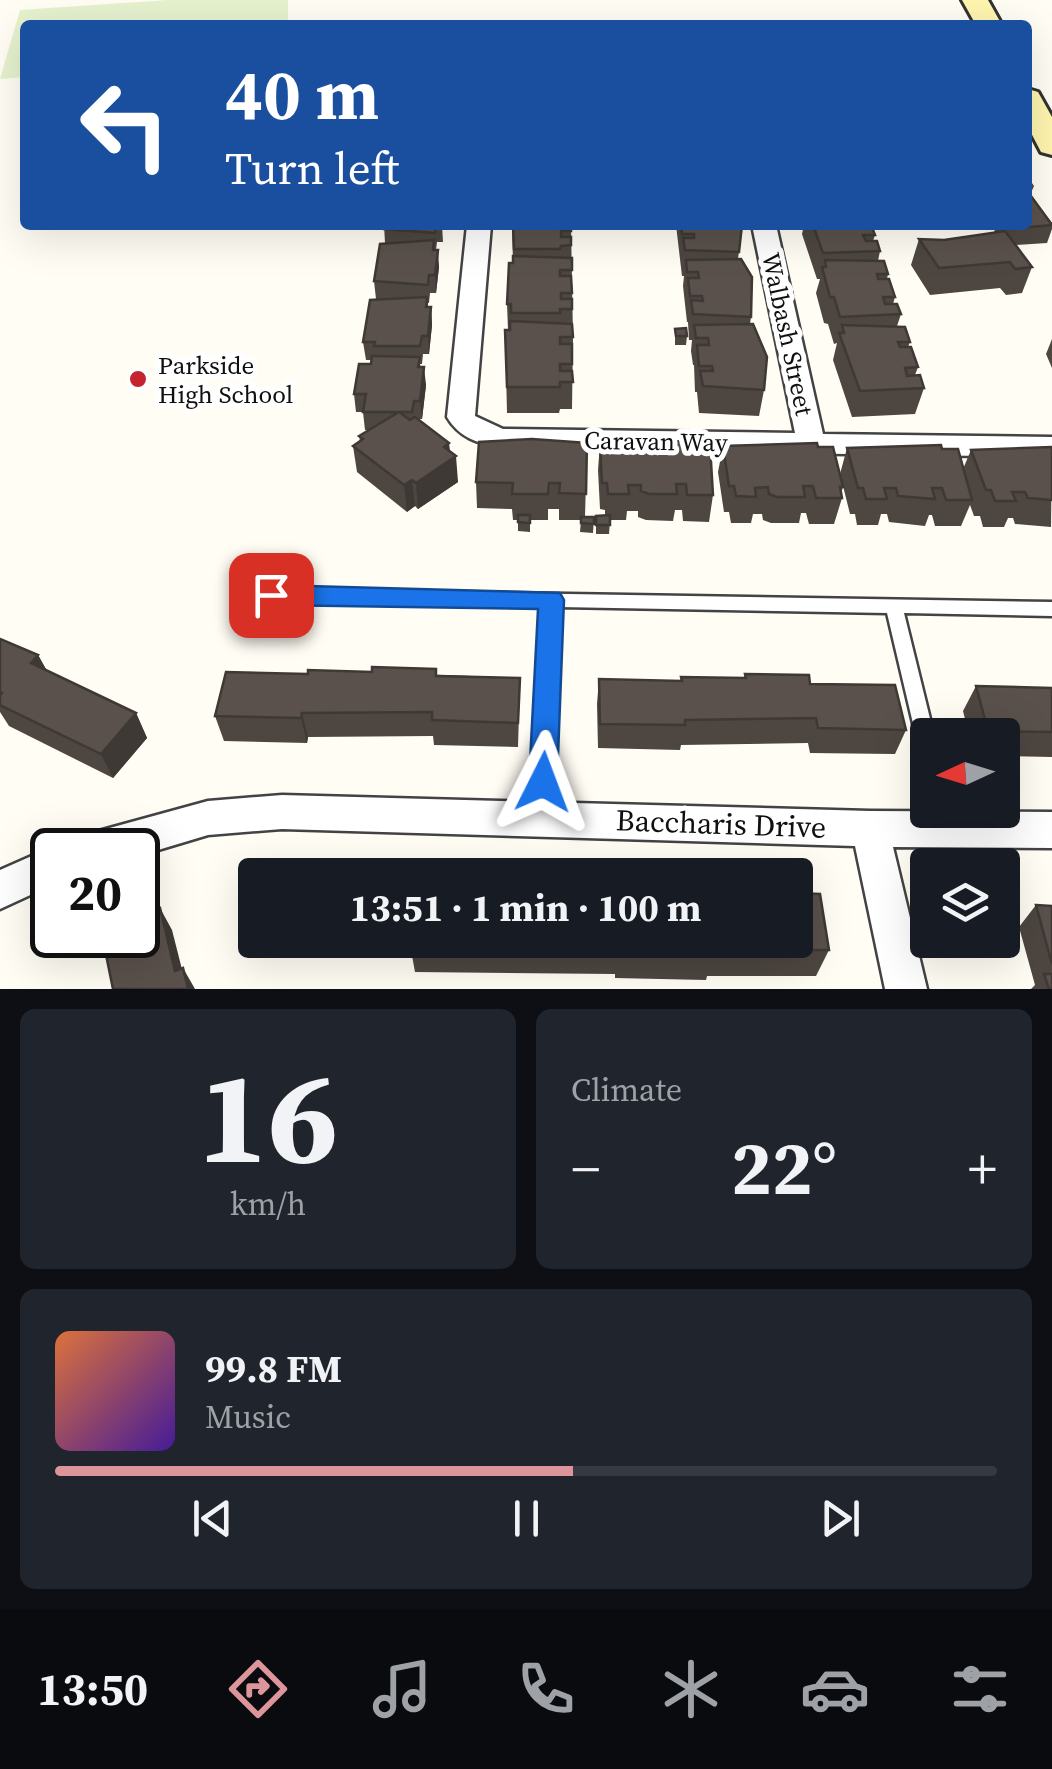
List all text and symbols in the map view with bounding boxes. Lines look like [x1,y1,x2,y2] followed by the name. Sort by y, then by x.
[225,46,379,142] text: 40 m
[60,60,190,190] icon: left
[225,137,399,199] text: Turn left
[754,249,822,419] street label: Walbash Street
[158,348,293,411] place label: Parkside High School
[127,368,149,390] marker: Parkside High School
[584,423,728,459] street label: Caravan Way
[229,553,314,638] pin
[244,568,299,623] icon: arrive
[910,718,1020,828] north arrow
[910,718,1020,958] map controls
[491,730,595,834] position arrow
[615,799,827,848] street label: Baccharis Drive
[30,828,160,958] speed limit sign: 20
[910,848,1020,958] button: layers
[349,882,702,934] text: 13:51 · 1 min · 100 m
[198,1027,338,1206] text: 16
[571,1068,682,1112] text: Climate
[731,1116,837,1219] text: 22°
[571,1131,600,1206] text: −
[968,1131,997,1206] text: +
[230,1182,306,1226] text: km/h
[205,1343,342,1395] text: 99.8 FM
[205,1395,291,1439] text: Music
[185,1491,240,1546] icon: previous
[499,1491,554,1546] icon: pause
[813,1491,868,1546] icon: next
[223,1654,293,1724] icon: directions
[367,1654,437,1724] icon: music
[511,1654,581,1724] icon: phone
[656,1654,726,1724] icon: climate
[800,1654,870,1724] icon: car
[945,1654,1015,1724] icon: filters
[37,1658,148,1720] text: 13:50

